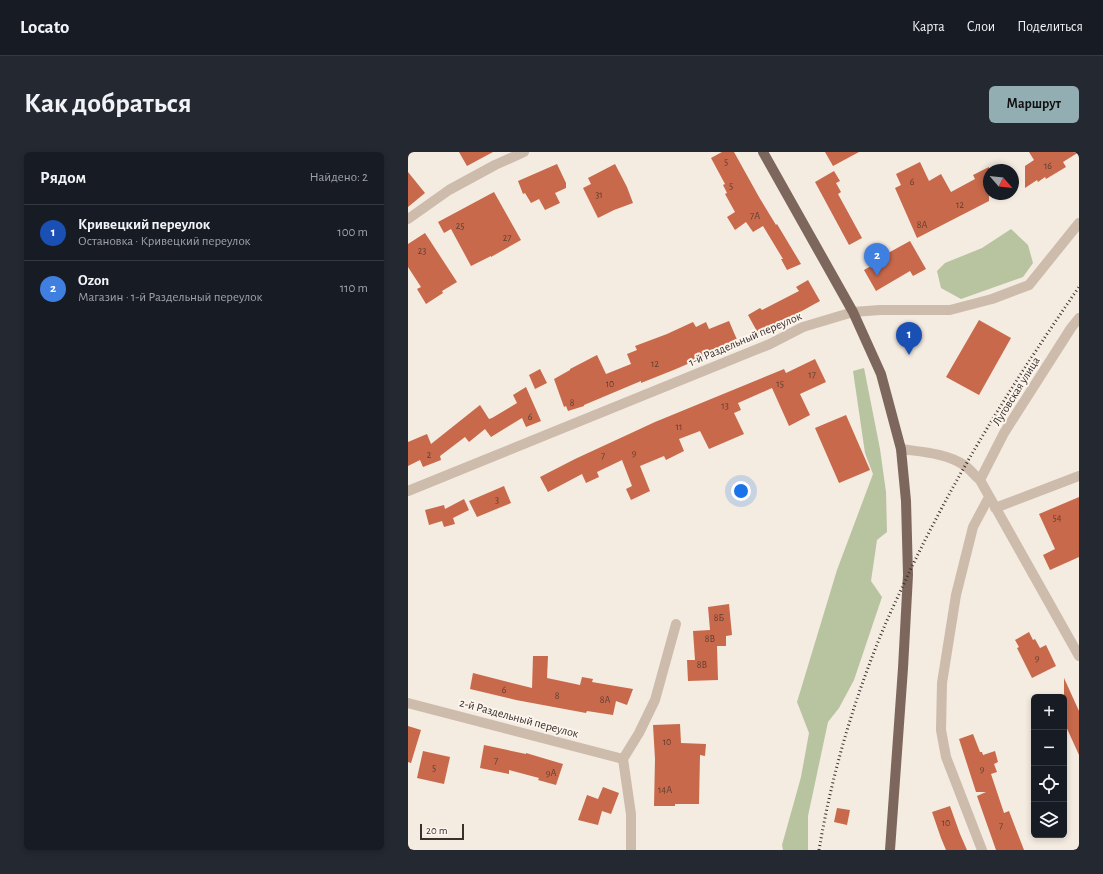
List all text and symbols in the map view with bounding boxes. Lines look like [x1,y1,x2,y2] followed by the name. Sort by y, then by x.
[20,18,69,37] text: Locato
[912,20,945,34] text: Карта
[967,20,995,34] text: Слои
[1017,20,1083,34] text: Поделиться
[989,86,1079,123] button: Маршрут
[24,90,192,118] text: Как добраться
[724,157,728,167] house number: 5
[1044,161,1052,171] house number: 16
[983,164,1019,200] north arrow
[40,169,86,186] text: Рядом
[310,171,368,184] text: Найдено: 2
[910,177,915,187] house number: 6
[729,181,733,191] house number: 5
[595,190,603,200] house number: 31
[956,200,964,210] house number: 12
[750,211,760,221] house number: 7А
[78,217,210,232] text: Кривецкий переулок
[917,220,927,230] house number: 8А
[456,221,464,231] house number: 25
[51,226,55,239] text: 1
[337,226,368,239] text: 100 m
[503,233,511,243] house number: 27
[78,235,251,248] text: Остановка · Кривецкий переулок
[864,243,890,276] pin: 2
[418,246,426,256] house number: 23
[78,273,109,288] text: Ozon
[50,282,56,295] text: 2
[340,282,368,295] text: 110 m
[78,291,262,304] text: Магазин · 1-й Раздельный переулок
[687,310,804,369] street label: 1-й Раздельный переулок
[896,322,922,355] pin: 1
[990,354,1043,428] street label: Луговская улица
[651,359,659,369] house number: 12
[808,370,816,380] house number: 17
[606,379,614,389] house number: 10
[776,379,784,389] house number: 15
[570,398,575,408] house number: 8
[721,401,729,411] house number: 13
[528,412,533,422] house number: 6
[676,422,682,432] house number: 11
[632,448,637,458] house number: 9
[427,450,432,460] house number: 2
[601,451,605,461] house number: 7
[731,481,751,501] your location
[495,495,499,505] house number: 3
[1053,513,1062,523] house number: 54
[714,613,725,623] house number: 8Б
[705,634,716,644] house number: 8В
[1035,653,1040,663] house number: 9
[697,660,708,670] house number: 8В
[502,685,507,695] house number: 6
[555,691,560,701] house number: 8
[1031,694,1067,838] map controls
[1031,694,1067,730] button: +
[600,695,610,705] house number: 8А
[458,696,580,741] street label: 2-й Раздельный переулок
[1031,730,1067,766] button: −
[663,737,671,747] house number: 10
[494,756,498,766] house number: 7
[432,763,436,773] house number: 5
[980,764,985,774] house number: 9
[1031,766,1067,802] button: locate
[546,768,556,778] house number: 9А
[658,785,672,795] house number: 14А
[1031,802,1067,838] button: layers
[942,818,950,828] house number: 10
[999,821,1003,831] house number: 7
[420,822,464,841] scale bar
[426,825,447,836] text: 20 m

